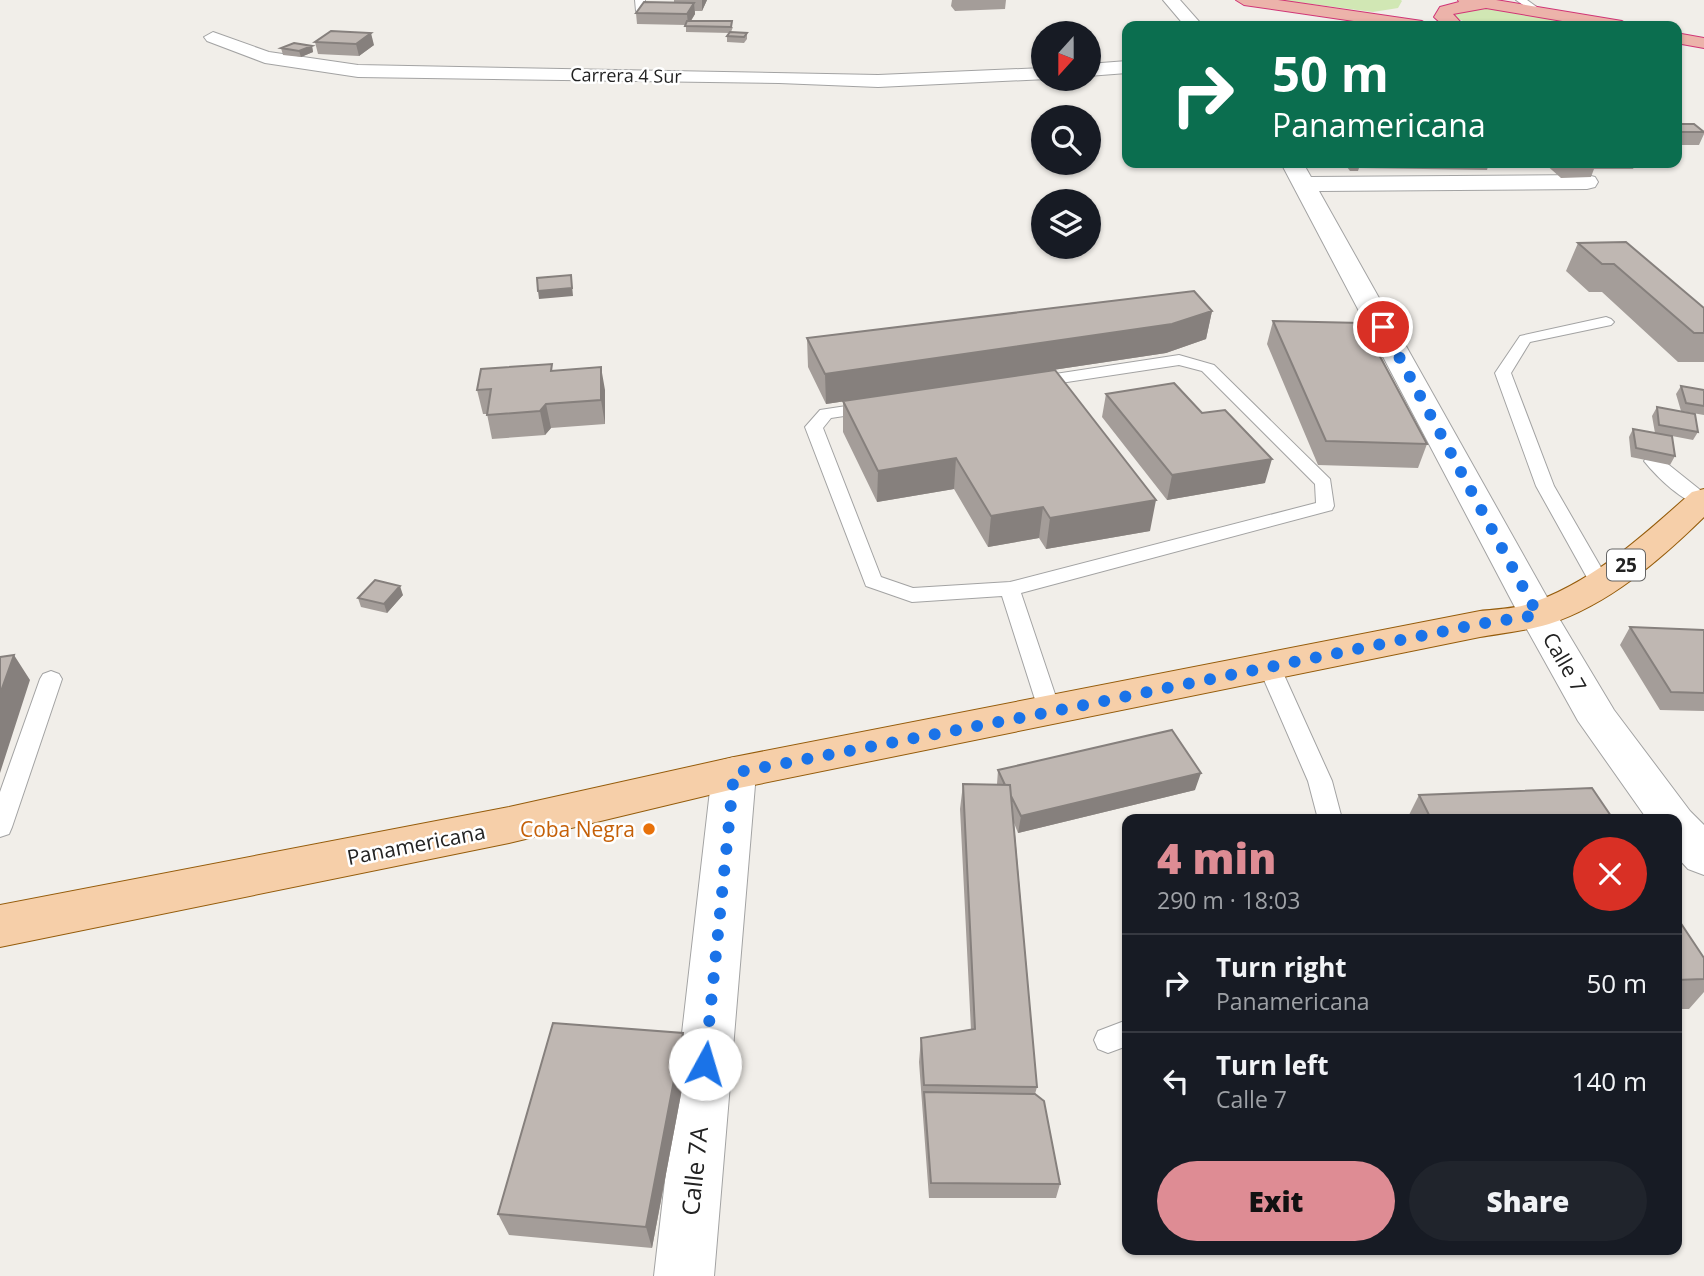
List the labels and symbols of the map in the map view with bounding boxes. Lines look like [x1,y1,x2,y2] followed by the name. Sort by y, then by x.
[1031,21,1101,91] north arrow
[570,62,683,88] street label: Carrera 4 Sur
[1353,297,1413,357] pin
[1607,550,1645,580] road number: 25
[1537,627,1593,697] street label: Calle 7
[520,815,635,843] place label: Coba Negra
[344,817,488,871] street label: Panamericana
[641,821,657,837] marker: Coba Negra
[668,1027,742,1101] position arrow
[673,1124,715,1217] street label: Calle 7A

